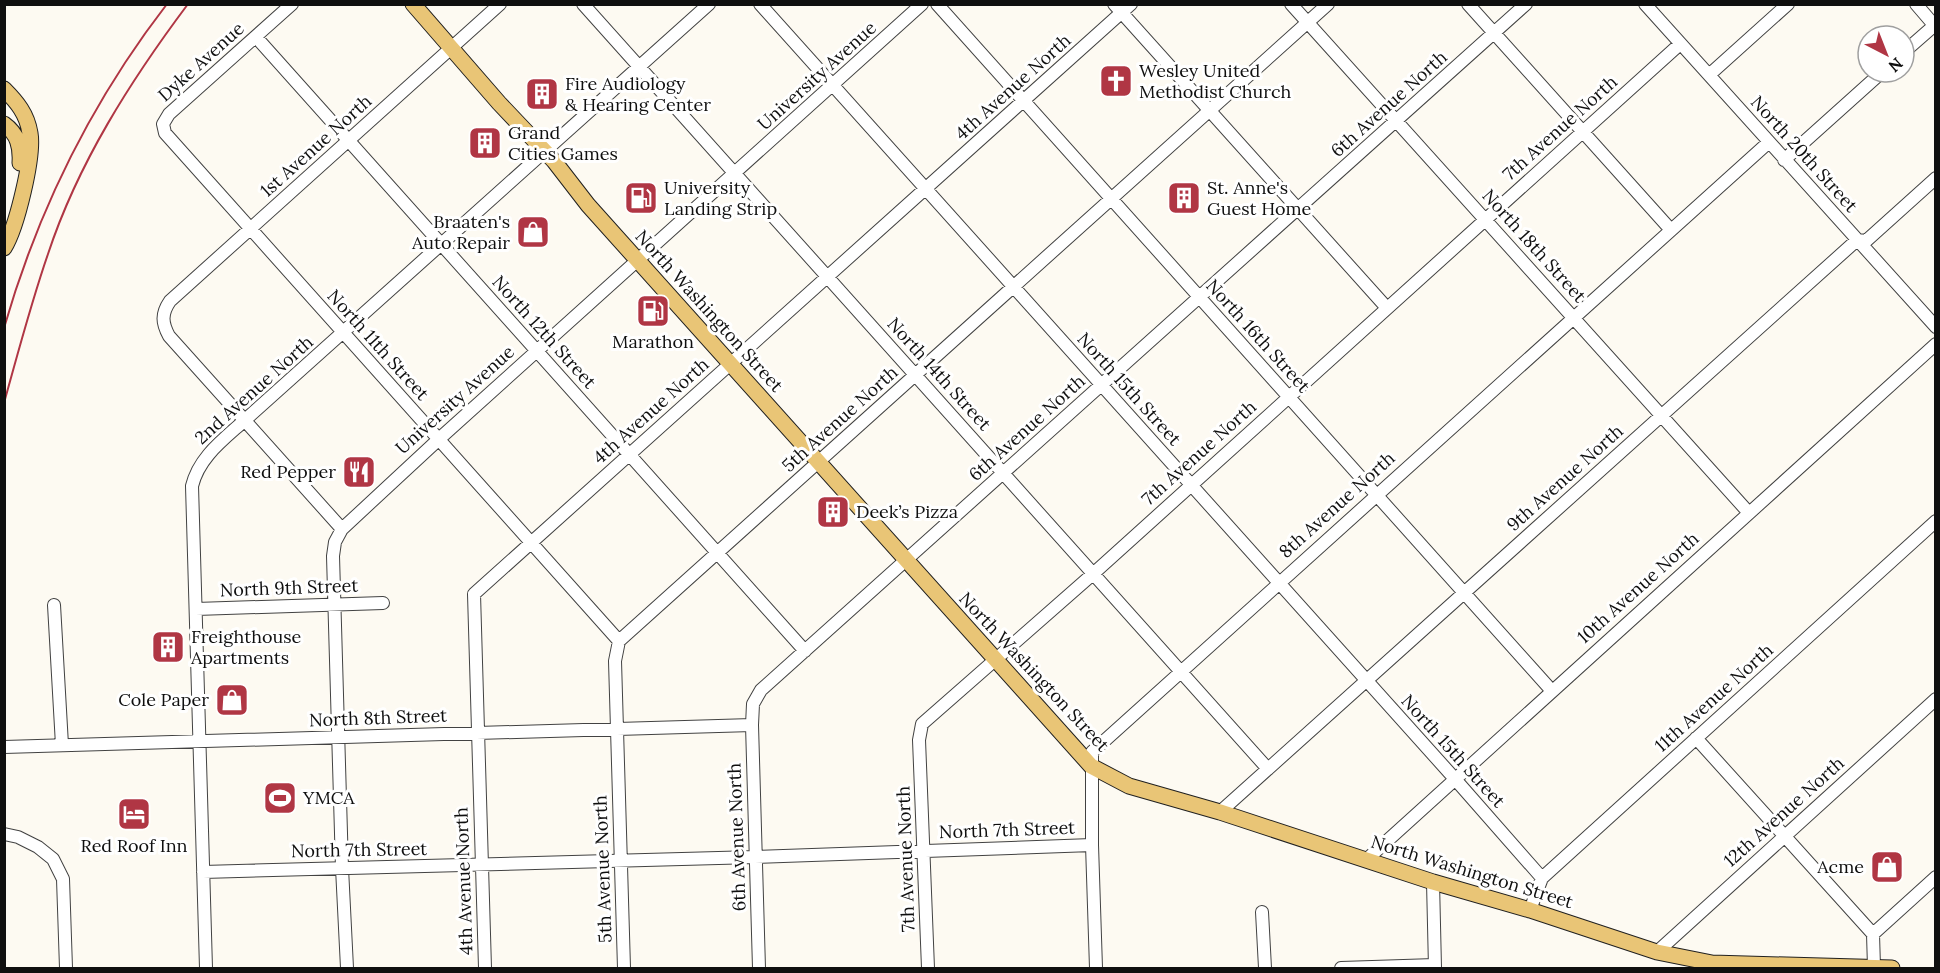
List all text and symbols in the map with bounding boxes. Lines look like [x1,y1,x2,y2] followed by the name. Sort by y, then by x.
[752,16,881,135] street label: University Avenue
[153,17,249,106] street label: Dyke Avenue
[1856,24,1916,84] north arrow
[950,28,1075,145] street label: 4th Avenue North
[1326,45,1452,162] street label: 6th Avenue North
[1885,54,1907,77] text: N
[1139,59,1292,103] place label: Wesley United Methodist Church
[1098,63,1134,99] church icon: Wesley United Methodist Church
[1498,70,1622,185] street label: 7th Avenue North
[565,72,711,116] place label: Fire Audiology & Hearing Center
[524,76,560,112] building icon: Fire Audiology & Hearing Center
[255,89,376,202] street label: 1st Avenue North
[1746,91,1863,217] street label: North 20th Street
[508,121,618,165] place label: Grand Cities Games
[467,125,503,161] building icon: Grand Cities Games
[664,176,777,220] place label: University Landing Strip
[1207,176,1311,220] place label: St. Anne's Guest Home
[623,180,659,216] fuel station icon: University Landing Strip
[1166,180,1202,216] building icon: St. Anne's Guest Home
[1477,184,1591,307] street label: North 18th Street
[411,210,510,254] place label: Braaten's Auto Repair
[515,214,551,250] shop icon: Braaten's Auto Repair
[630,225,788,396] street label: North Washington Street
[488,270,601,393] street label: North 12th Street
[1201,274,1315,397] street label: North 16th Street
[323,285,434,405] street label: North 11th Street
[635,293,671,329] fuel station icon: Marathon
[883,312,996,435] street label: North 14th Street
[1073,327,1186,450] street label: North 15th Street
[190,330,318,449] street label: 2nd Avenue North
[612,330,694,353] place label: Marathon
[390,340,519,459] street label: University Avenue
[588,352,713,469] street label: 4th Avenue North
[777,360,902,477] street label: 5th Avenue North
[964,369,1090,486] street label: 6th Avenue North
[1137,395,1261,510] street label: 7th Avenue North
[1502,419,1628,536] street label: 9th Avenue North
[1274,446,1400,563] street label: 8th Avenue North
[341,454,377,490] restaurant icon: Red Pepper
[240,460,336,483] place label: Red Pepper
[815,494,851,530] building icon: Deek’s Pizza
[856,500,958,523] place label: Deek’s Pizza
[1572,527,1703,648] street label: 10th Avenue North
[219,574,359,601] street label: North 9th Street
[954,587,1114,756] street label: North Washington Street
[190,625,302,669] place label: Freighthouse Apartments
[150,629,186,665] building icon: Freighthouse Apartments
[1650,638,1778,757] street label: 11th Avenue North
[214,682,250,718] shop icon: Cole Paper
[118,688,209,711] place label: Cole Paper
[1397,689,1510,812] street label: North 15th Street
[309,704,447,731] street label: North 8th Street
[1719,751,1849,872] street label: 12th Avenue North
[722,762,751,912] street label: 6th Avenue North
[262,780,298,816] sports icon: YMCA
[891,785,920,933] street label: 7th Avenue North
[302,786,355,809] place label: YMCA
[588,795,617,943] street label: 5th Avenue North
[116,796,152,832] hotel icon: Red Roof Inn
[449,807,478,955] street label: 4th Avenue North
[938,816,1076,843] street label: North 7th Street
[1368,830,1576,913] street label: North Washington Street
[80,834,188,857] place label: Red Roof Inn
[291,837,427,862] street label: North 7th Street
[1869,849,1905,885] shop icon: Acme
[1816,855,1864,878] place label: Acme

